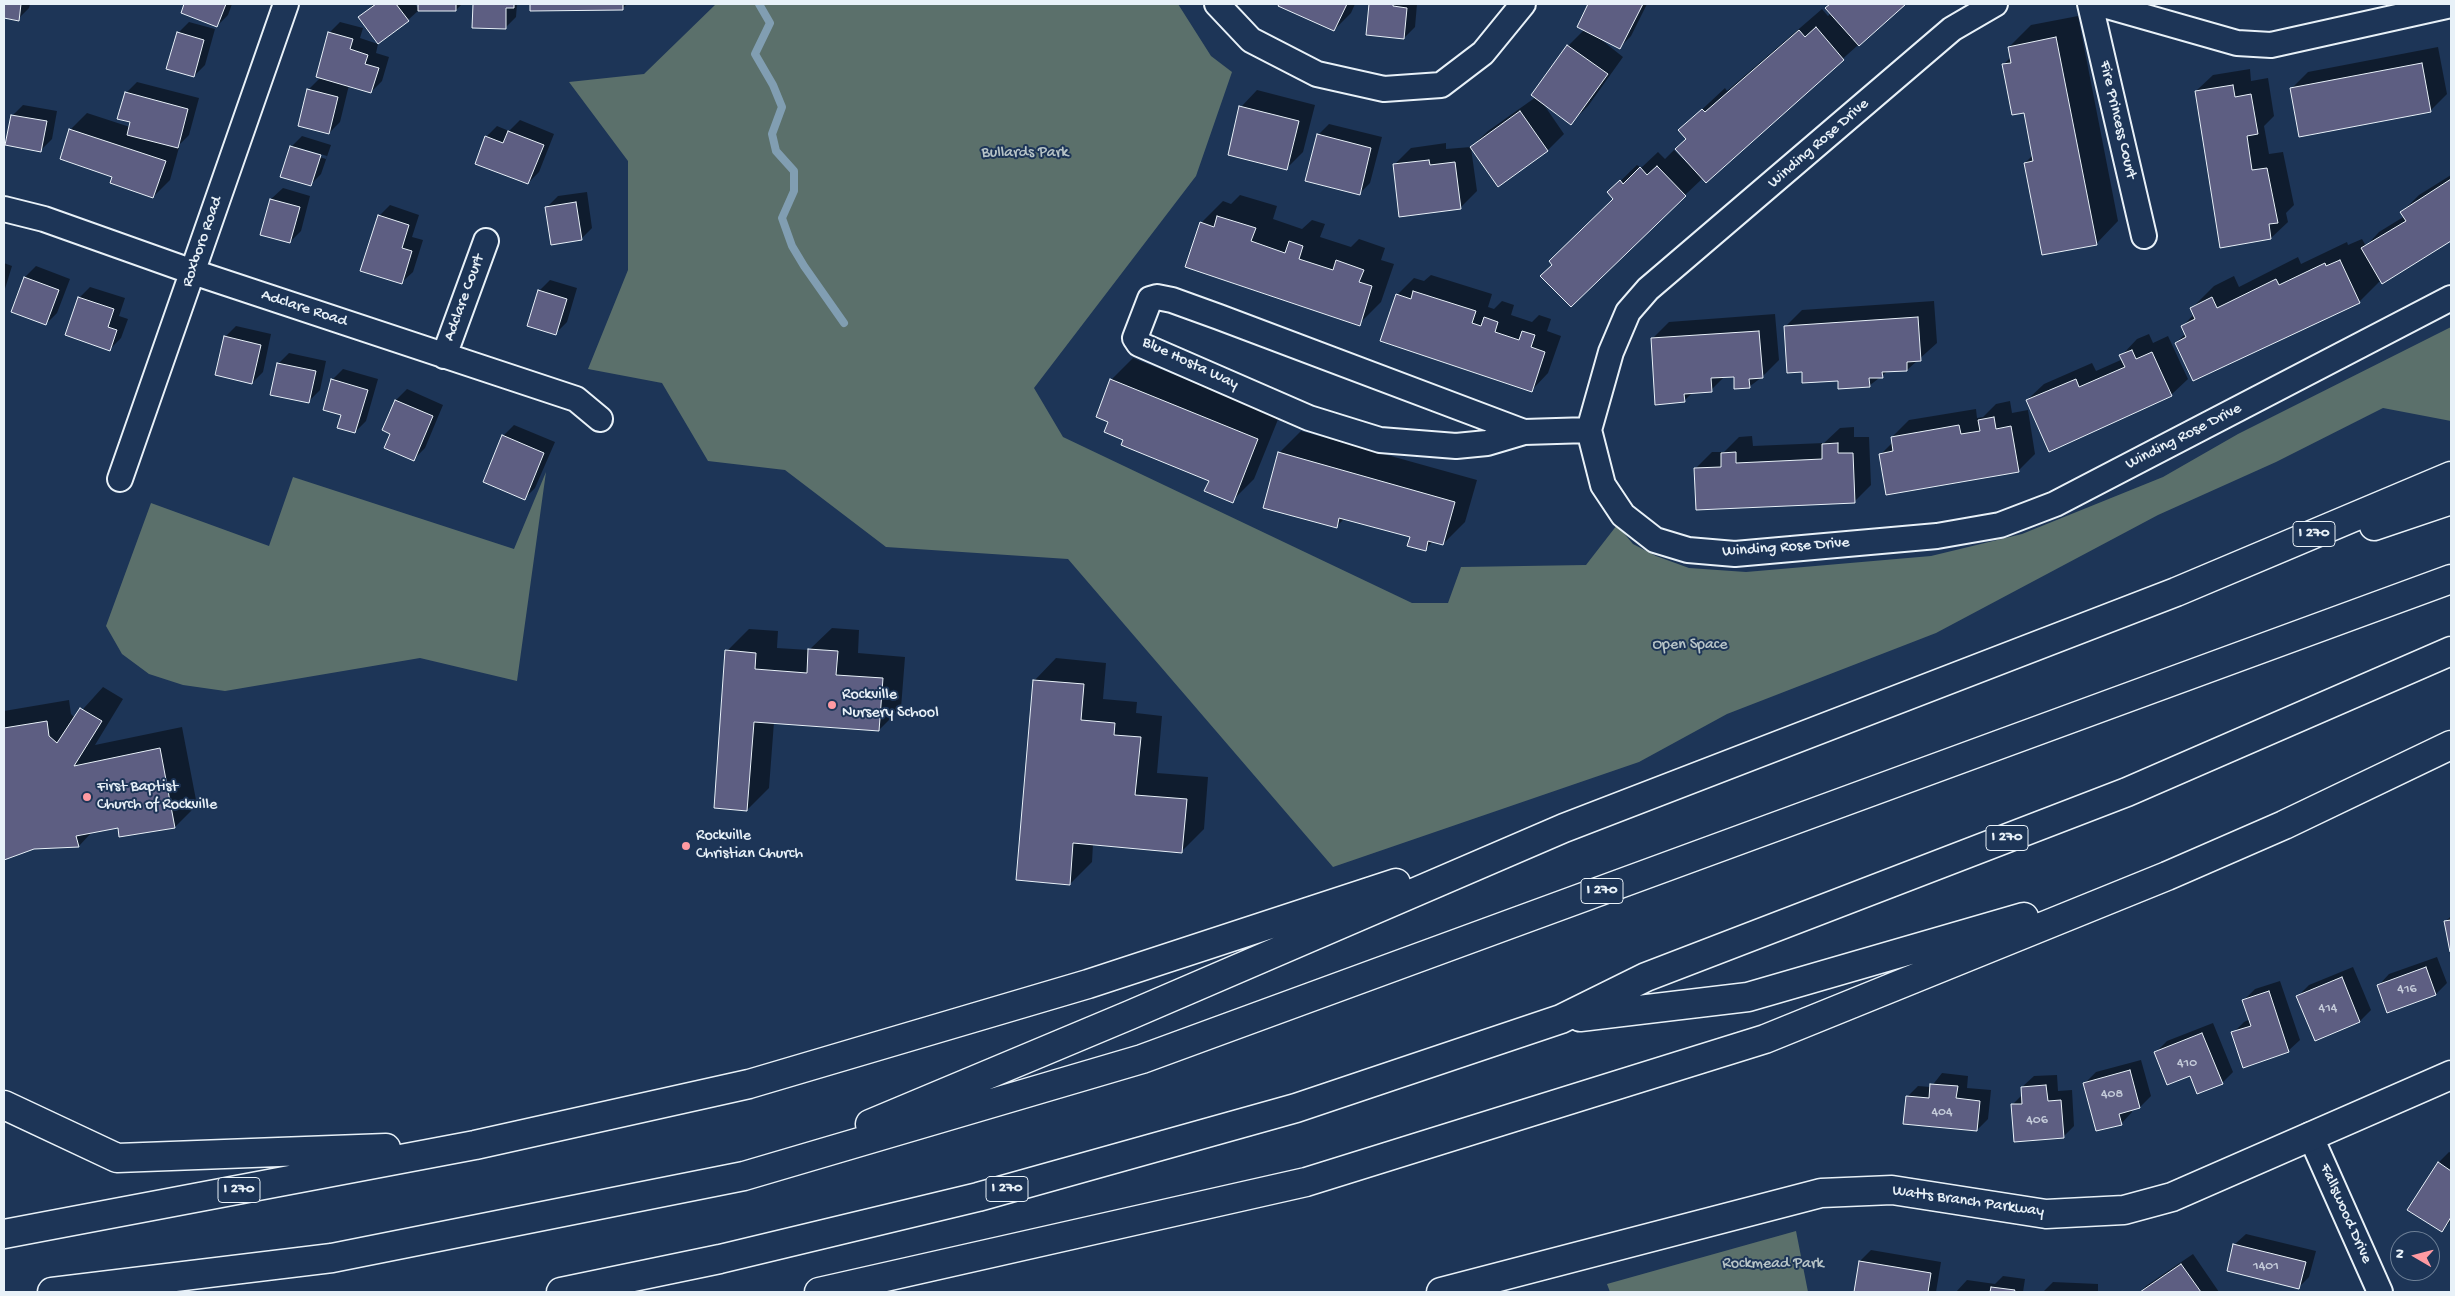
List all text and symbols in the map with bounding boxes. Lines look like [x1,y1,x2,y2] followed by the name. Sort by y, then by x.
[2094,59,2140,181] street label: Fire Princess Court
[1765,95,1873,193] street label: Winding Rose Drive
[982,144,1068,164] park label: Bullards Park
[179,194,227,290] street label: Roxboro Road
[440,252,490,344] street label: Adclare Court
[259,286,349,332] street label: Adclare Road
[1139,333,1241,395] street label: Blue Hosta Way
[2123,400,2245,474] street label: Winding Rose Drive
[2293,522,2335,546] road number: I 270
[1722,534,1850,562] street label: Winding Rose Drive
[1652,636,1728,656] park label: Open Space
[842,686,939,724] place label: Rockville Nursery School
[826,699,838,711] marker: Rockville Nursery School
[97,778,217,816] place label: First Baptist Church of Rockville
[81,791,93,803] marker: First Baptist Church of Rockville
[1986,826,2028,850] road number: I 270
[696,827,803,865] place label: Rockville Christian Church
[680,840,692,852] marker: Rockville Christian Church
[1581,878,1623,904] road number: I 270
[2397,982,2417,998] house number: 416
[2319,1001,2337,1017] house number: 414
[2177,1056,2197,1072] house number: 410
[2101,1087,2123,1103] house number: 408
[1931,1105,1953,1121] house number: 404
[2026,1113,2048,1129] house number: 406
[2314,1161,2376,1267] street label: Fallswood Drive
[986,1176,1028,1202] road number: I 270
[218,1178,260,1202] road number: I 270
[1891,1182,2045,1222] street label: Watts Branch Parkway
[2390,1231,2440,1281] north arrow
[2392,1248,2410,1260] text: N
[1722,1255,1824,1275] park label: Rockmead Park
[2253,1259,2279,1275] house number: 1401

